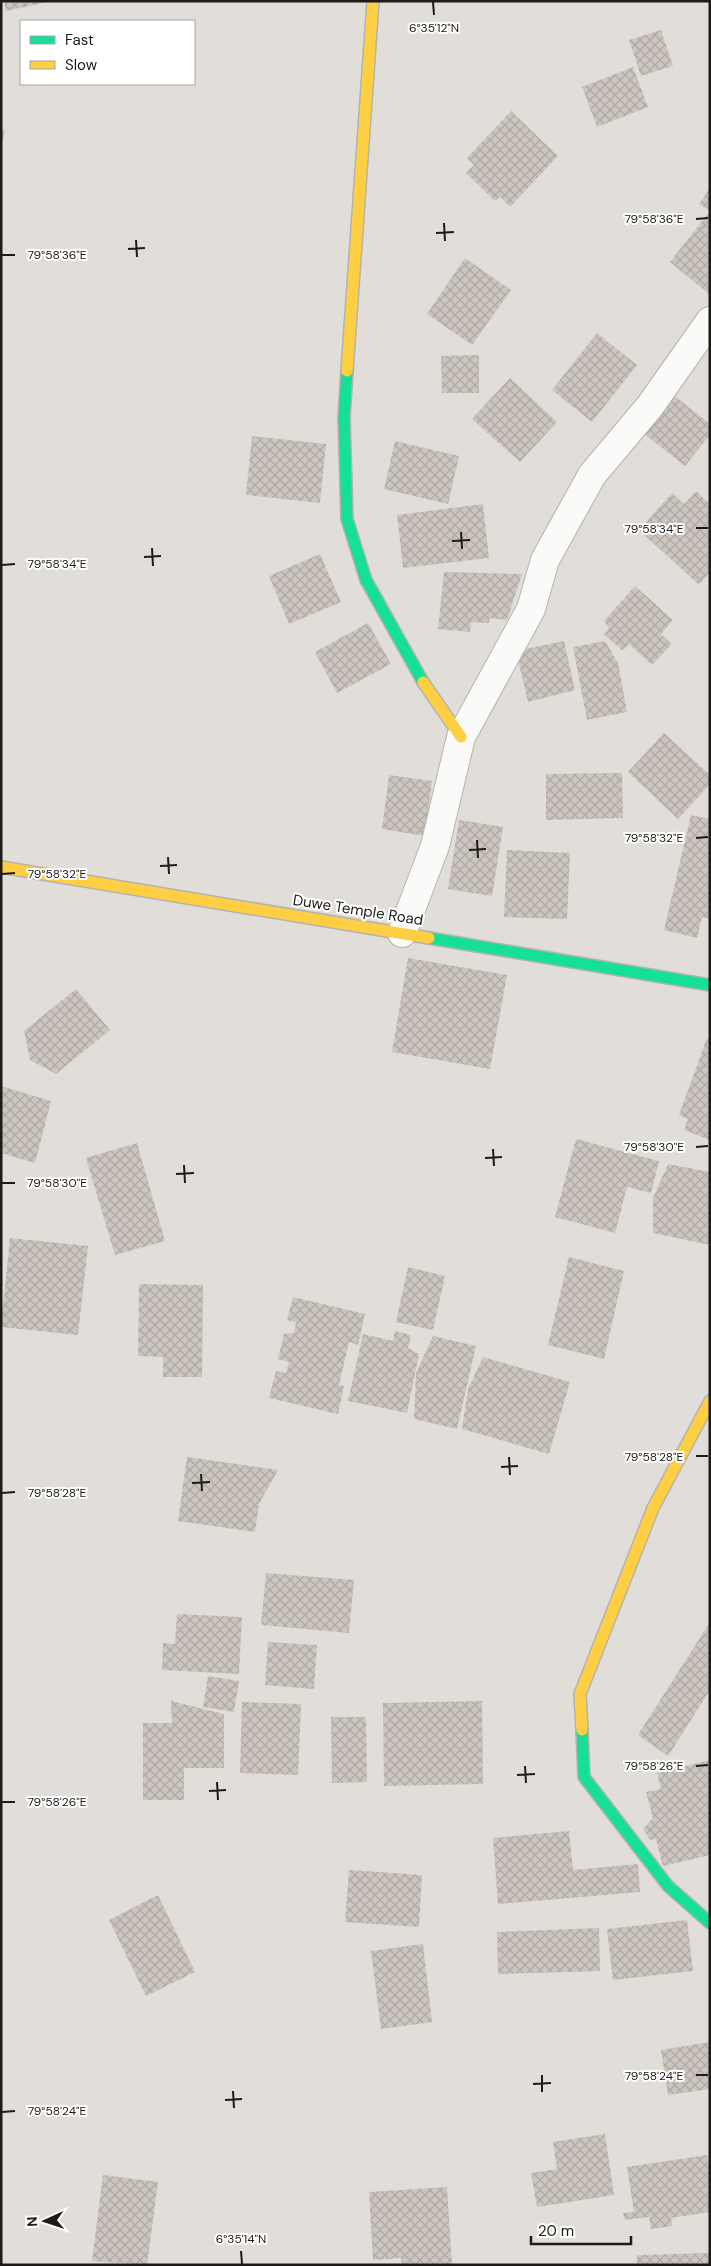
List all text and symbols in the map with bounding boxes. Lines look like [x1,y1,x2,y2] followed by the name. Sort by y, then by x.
[20,20,195,85] legend
[409,20,459,36] text: 6°35'12"N
[65,30,94,50] text: Fast
[65,55,98,75] text: Slow
[624,211,684,227] text: 79°58'36"E
[27,247,87,263] text: 79°58'36"E
[625,521,684,537] text: 79°58'34"E
[28,556,87,572] text: 79°58'34"E
[625,830,683,846] text: 79°58'32"E
[28,866,86,882] text: 79°58'32"E
[291,890,425,930] street label: Duwe Temple Road
[624,1139,684,1155] text: 79°58'30"E
[27,1175,87,1191] text: 79°58'30"E
[625,1449,683,1465] text: 79°58'28"E
[28,1485,86,1501] text: 79°58'28"E
[625,1758,684,1774] text: 79°58'26"E
[28,1794,87,1810] text: 79°58'26"E
[625,2068,683,2084] text: 79°58'24"E
[28,2103,86,2119] text: 79°58'24"E
[20,2196,70,2246] north arrow
[531,2214,631,2246] scale bar
[23,2216,41,2227] text: N
[538,2221,574,2241] text: 20 m
[216,2231,266,2247] text: 6°35'14"N

